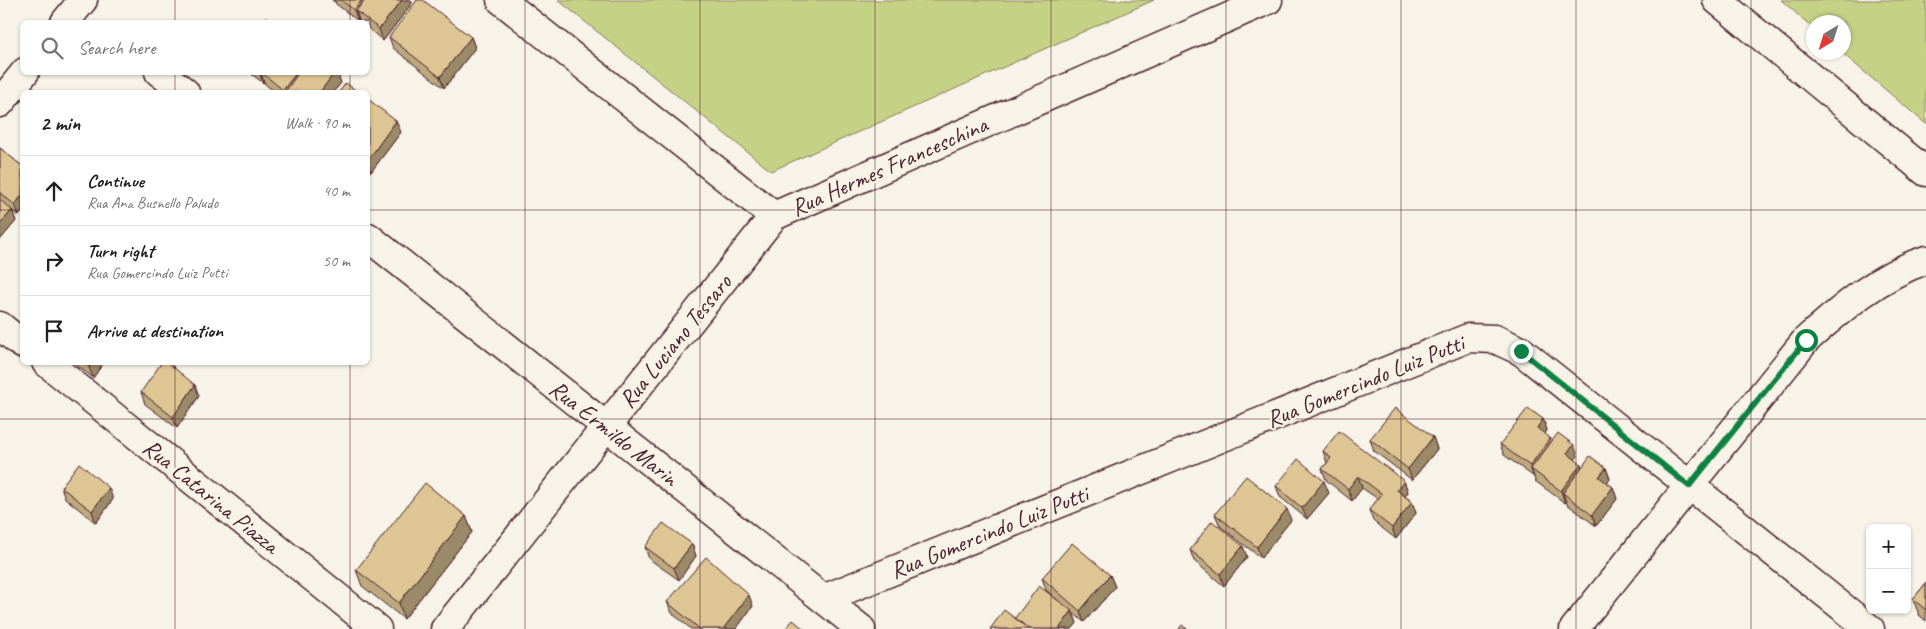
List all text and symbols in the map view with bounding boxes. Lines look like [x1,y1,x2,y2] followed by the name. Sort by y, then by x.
[1806,15,1851,60] north arrow
[20,20,370,75] search box
[38,34,66,62] icon: search
[78,36,155,60] text: Search here
[786,109,993,223] street label: Rua Hermes Franceschina
[40,110,80,136] text: 2 min
[285,113,350,133] text: Walk · 90 m
[87,169,144,193] text: Continue
[40,177,68,205] icon: ahead
[323,181,350,201] text: 40 m
[87,193,218,213] text: Rua Ana Busnello Paludo
[87,239,154,263] text: Turn right
[40,247,68,275] icon: right
[323,251,350,271] text: 50 m
[87,263,227,283] text: Rua Gomercindo Luiz Putti
[612,267,739,414] street label: Rua Luciano Tessaro
[40,317,68,345] icon: arrive
[87,319,223,343] text: Arrive at destination
[1262,327,1471,434] street label: Rua Gomercindo Luiz Putti
[1795,329,1818,352] route start
[1510,340,1533,363] route end
[543,373,685,493] street label: Rua Ermildo Marin
[137,432,287,561] street label: Rua Catarina Piazza
[886,478,1095,585] street label: Rua Gomercindo Luiz Putti
[1866,524,1911,614] map controls
[1866,524,1911,569] button: +
[1866,569,1911,614] button: −

